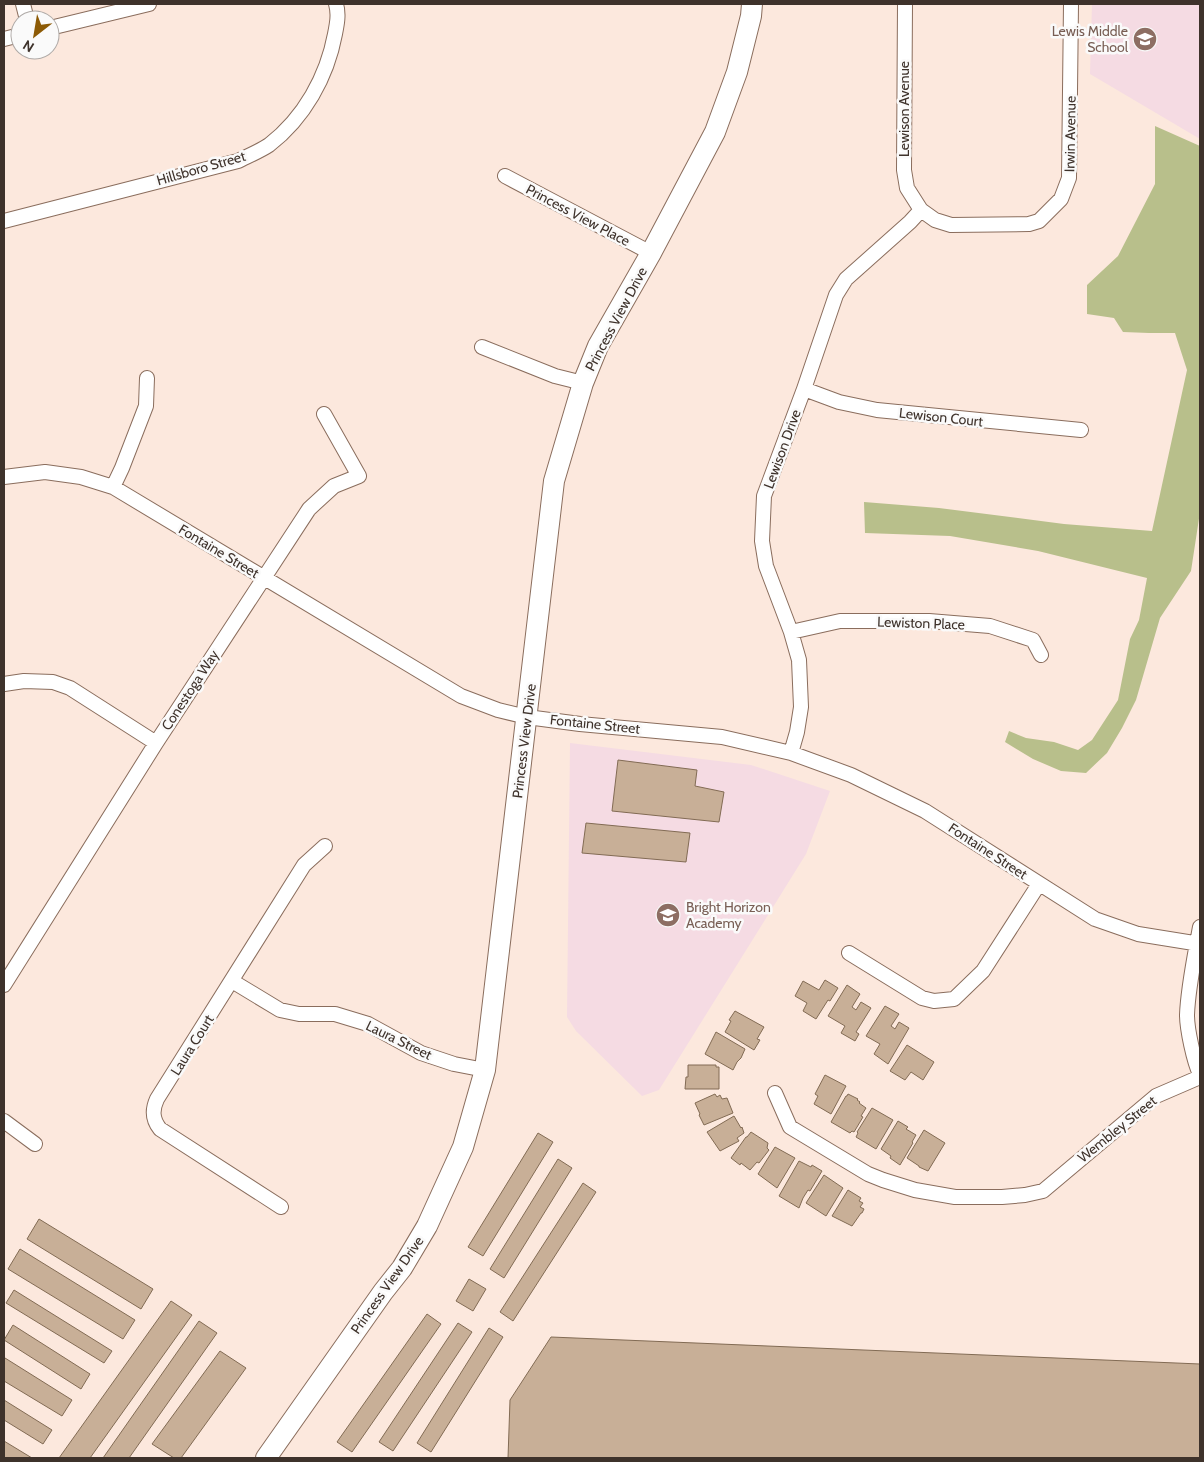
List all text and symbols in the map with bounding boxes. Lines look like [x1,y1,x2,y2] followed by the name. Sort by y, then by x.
[10,10,60,60] north arrow
[1052,22,1129,56] place label: Lewis Middle School
[1132,26,1158,52] school or university icon: Lewis Middle School
[19,36,37,56] text: N
[895,61,913,157] street label: Lewison Avenue
[1060,96,1080,172] street label: Irwin Avenue
[154,147,248,189] street label: Hillsboro Street
[523,180,633,250] street label: Princess View Place
[581,264,651,374] street label: Princess View Drive
[898,404,984,430] street label: Lewison Court
[759,407,805,491] street label: Lewison Drive
[176,520,263,582] street label: Fontaine Street
[877,612,965,634] street label: Lewiston Place
[157,646,223,734] street label: Conestoga Way
[508,683,540,799] street label: Princess View Drive
[549,710,641,738] street label: Fontaine Street
[945,819,1031,883] street label: Fontaine Street
[686,898,771,932] place label: Bright Horizon Academy
[655,902,681,928] school or university icon: Bright Horizon Academy
[166,1011,218,1079] street label: Laura Court
[363,1016,435,1064] street label: Laura Street
[1074,1091,1160,1166] street label: Wembley Street
[347,1233,427,1337] street label: Princess View Drive

